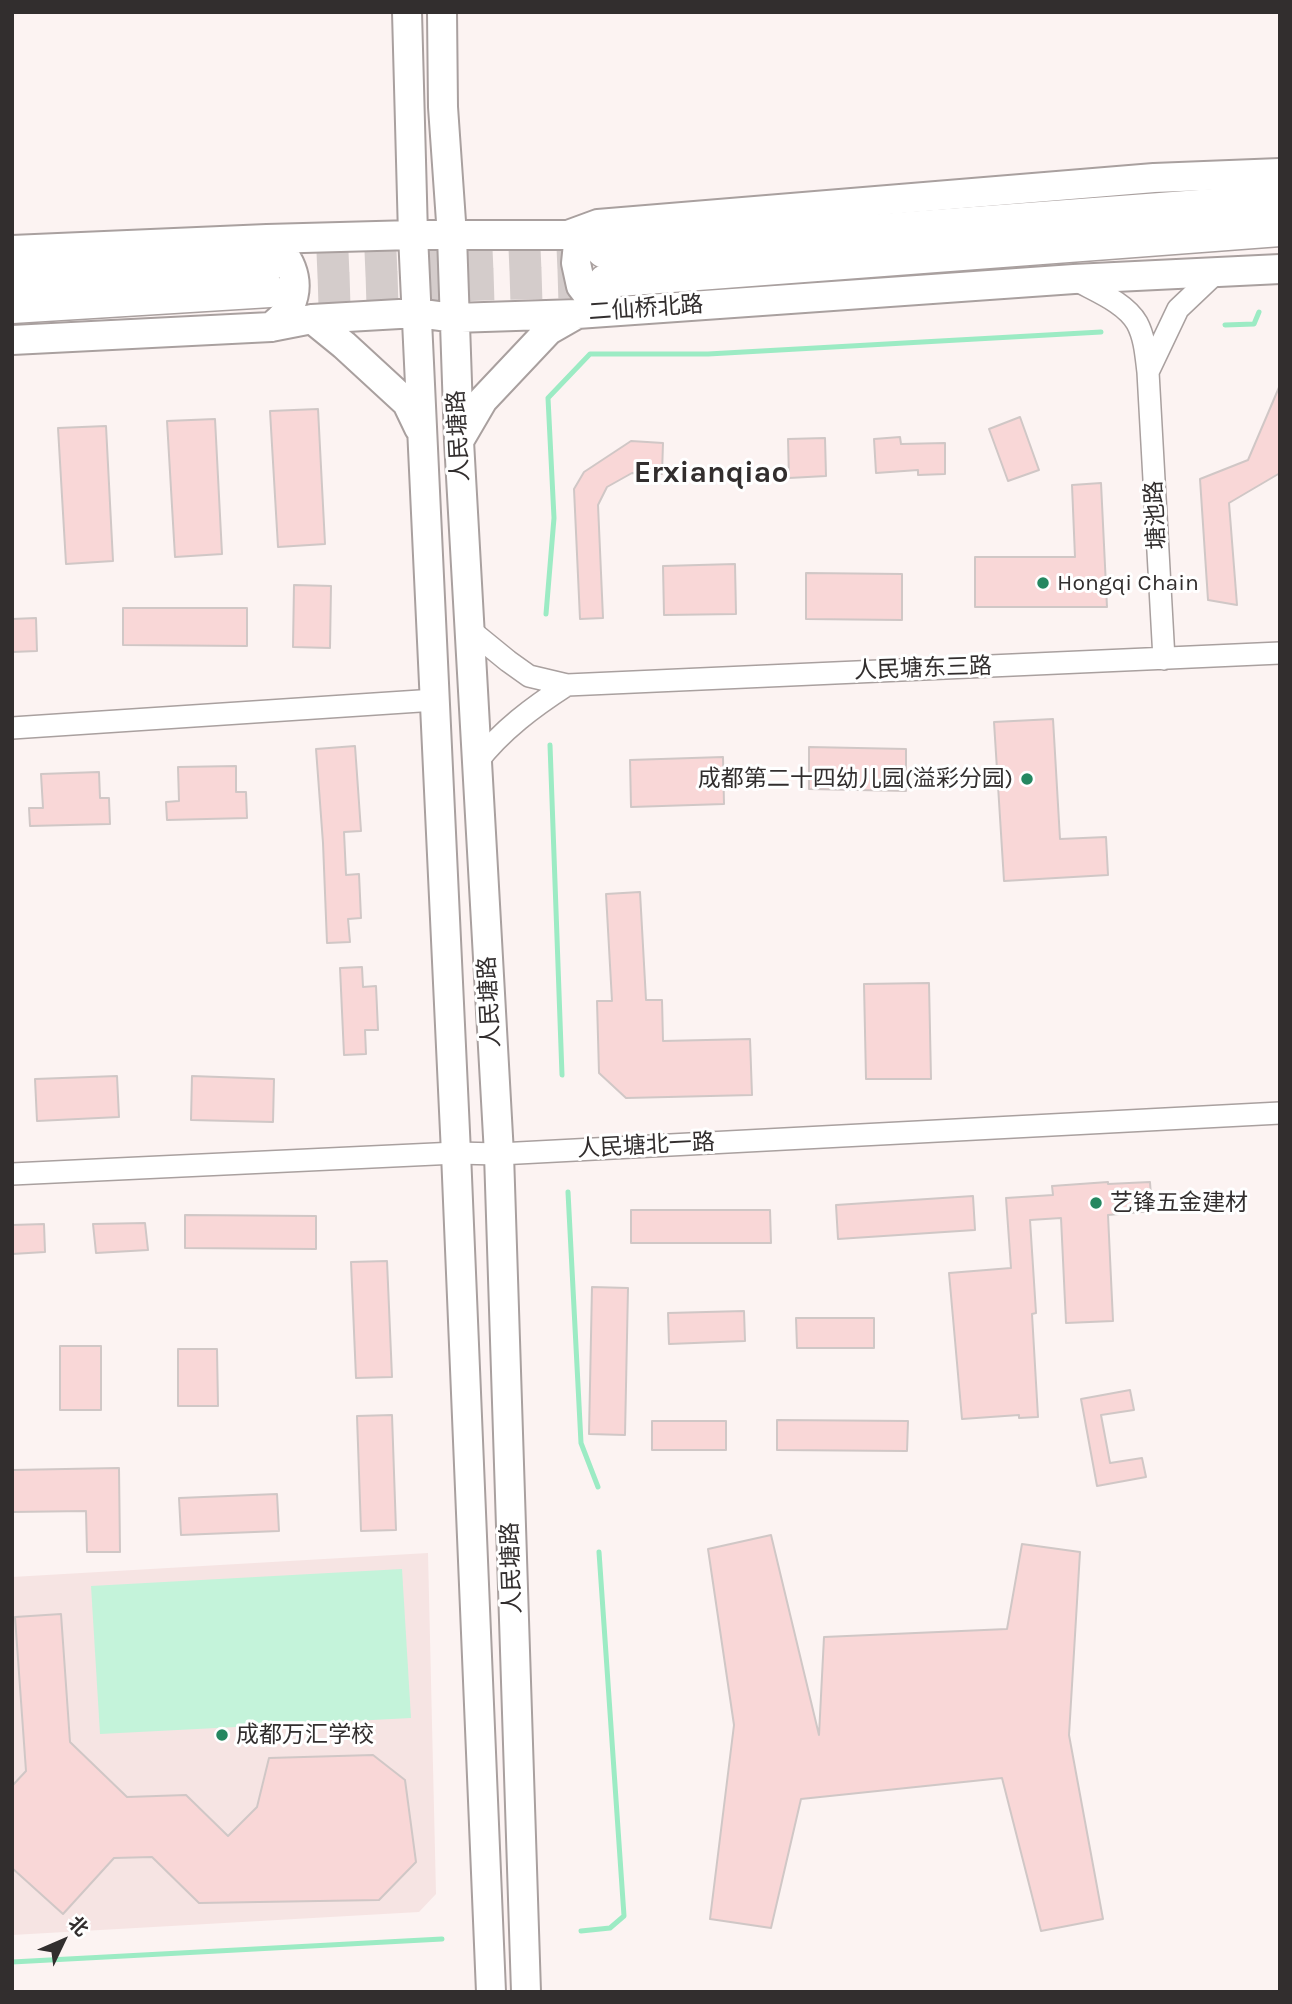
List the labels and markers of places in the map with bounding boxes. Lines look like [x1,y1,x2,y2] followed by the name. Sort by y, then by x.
[1057,569,1199,597] place label: Hongqi Chain
[1035,575,1051,591] marker: Hongqi Chain
[698,765,1013,793] place label: 成都第二十四幼儿园(溢彩分园)
[1019,771,1035,787] marker: 成都第二十四幼儿园(溢彩分园)
[1110,1189,1248,1217] place label: 艺锋五金建材
[1088,1195,1104,1211] marker: 艺锋五金建材
[236,1721,374,1749] place label: 成都万汇学校
[214,1727,230,1743] marker: 成都万汇学校

